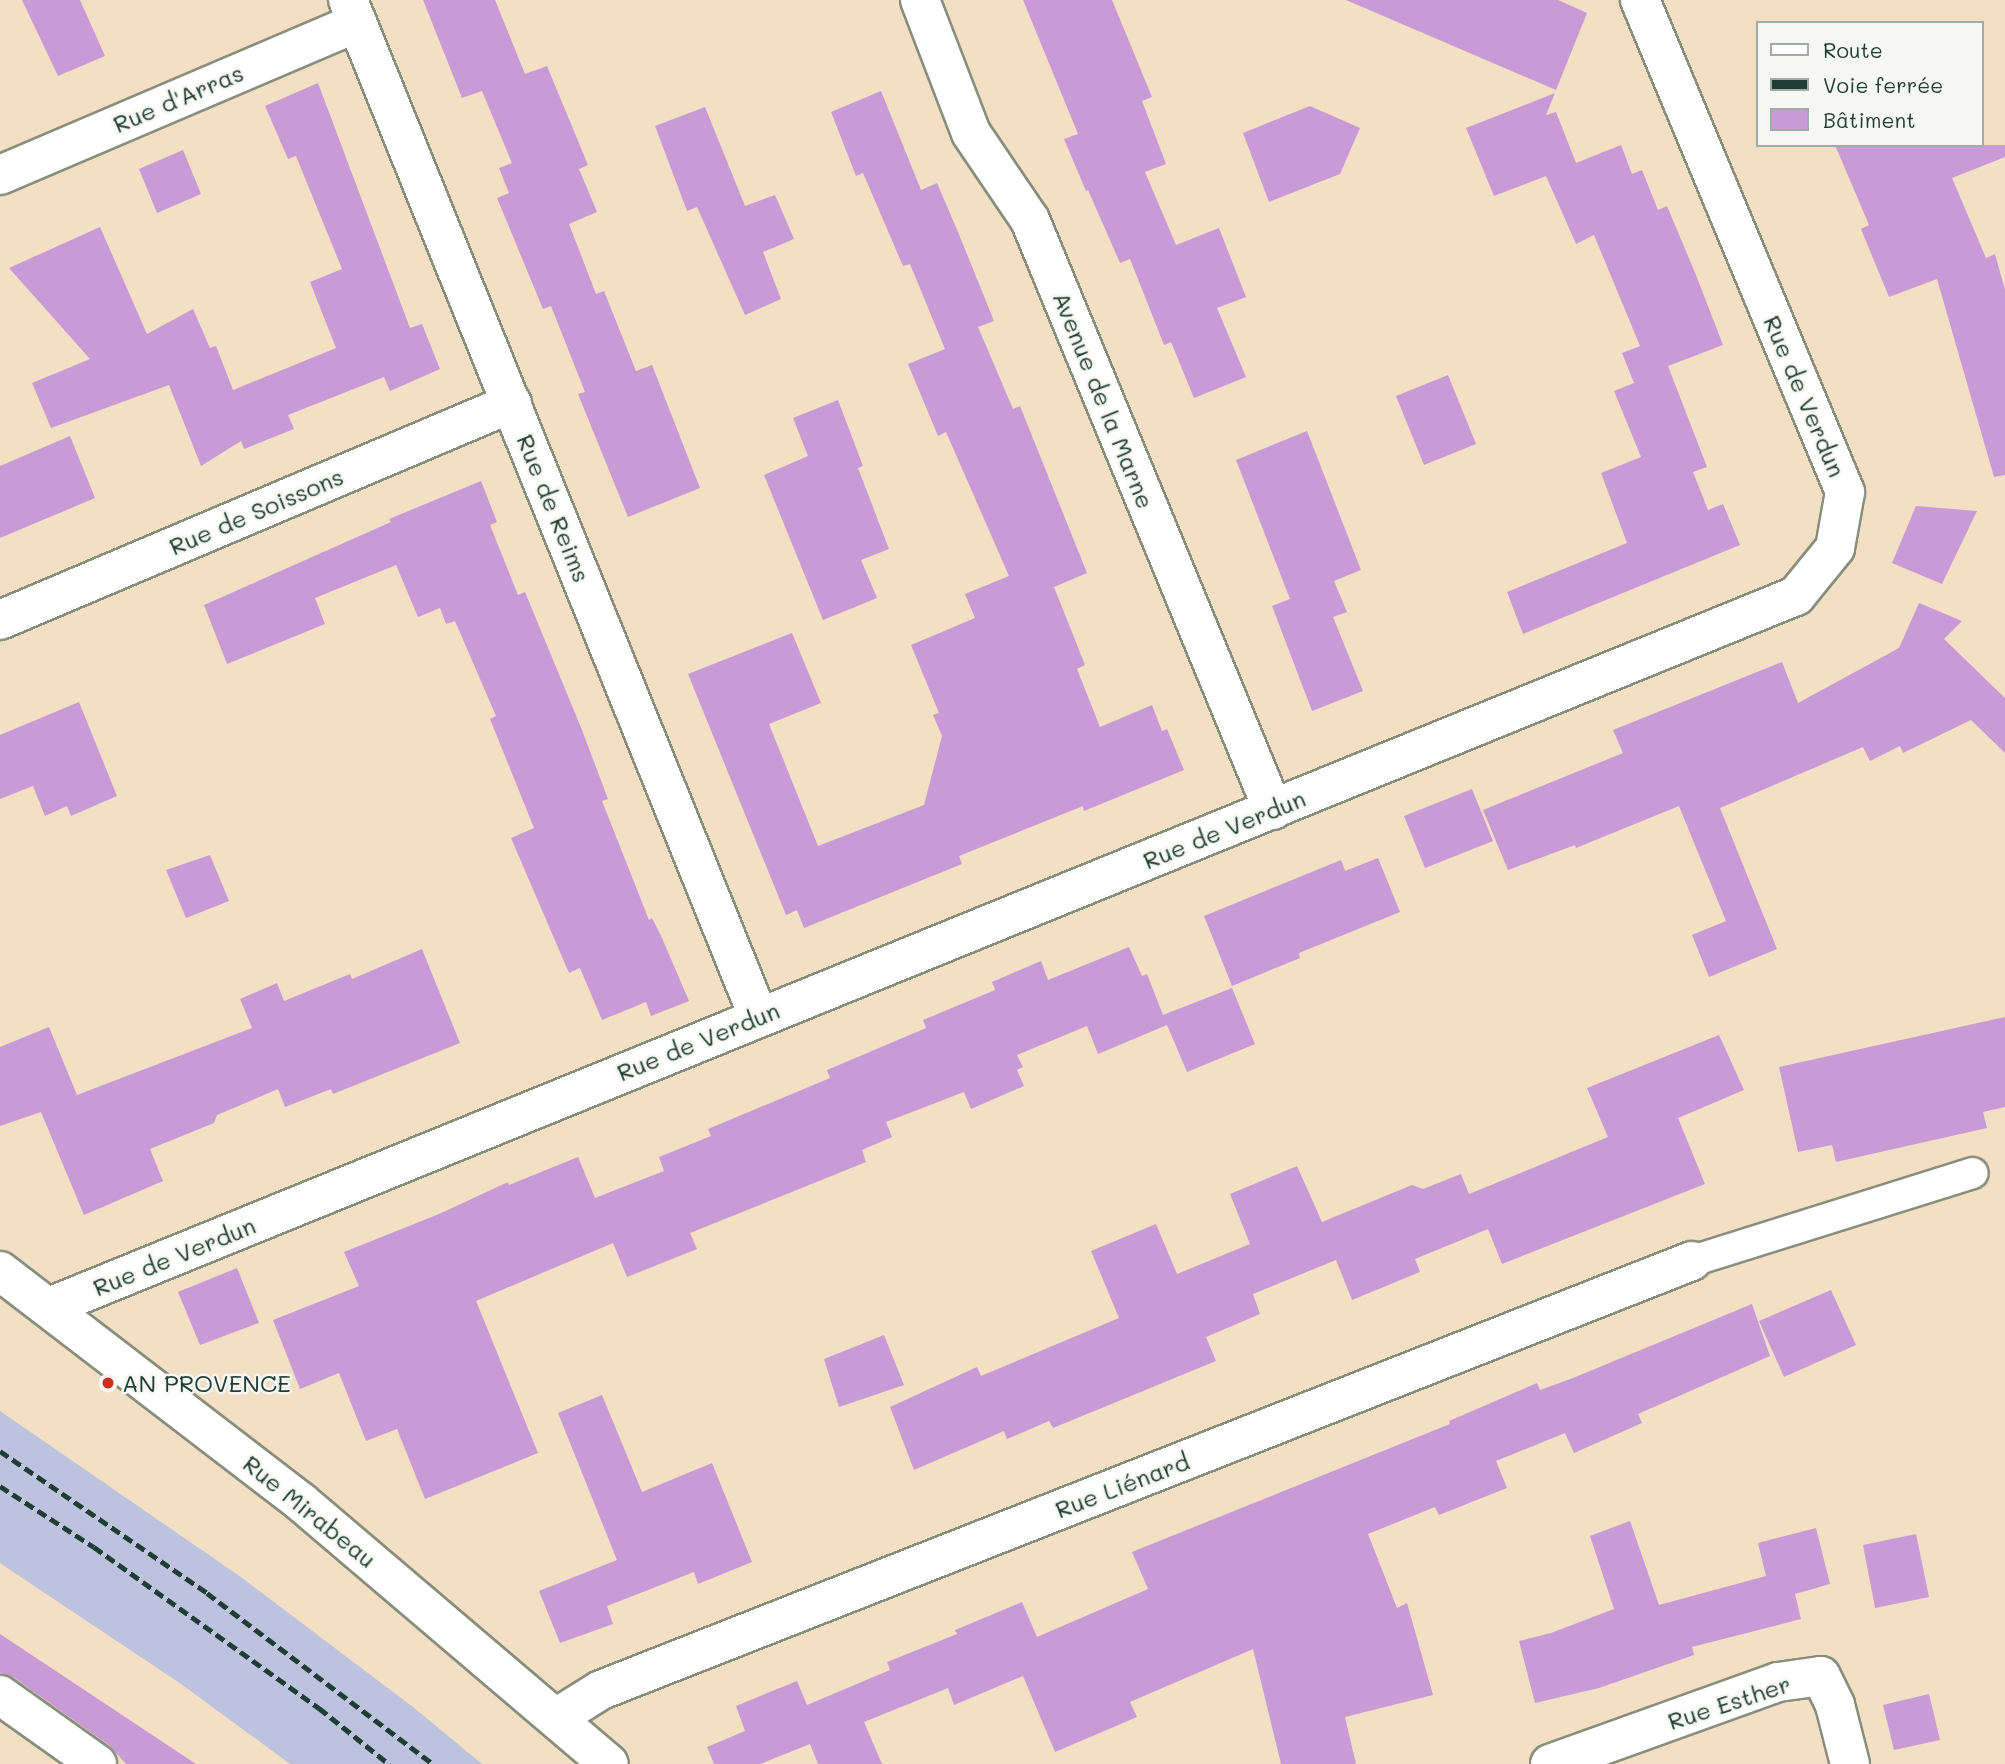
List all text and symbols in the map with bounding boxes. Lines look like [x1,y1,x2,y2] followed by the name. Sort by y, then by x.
[1756,21,1984,147] legend
[1823,36,1883,63] text: Route
[108,58,248,138] street label: Rue d'Arras
[1823,71,1943,98] text: Voie ferrée
[1823,106,1915,133] text: Bâtiment
[1047,287,1161,513] street label: Avenue de la Marne
[1758,311,1852,481] street label: Rue de Verdun
[511,430,597,586] street label: Rue de Reims
[165,461,347,561] street label: Rue de Soissons
[1139,783,1309,875] street label: Rue de Verdun
[613,995,783,1087] street label: Rue de Verdun
[89,1210,259,1302] street label: Rue de Verdun
[122,1369,291,1397] place label: AN PROVENCE
[100,1375,116,1391] marker: AN PROVENCE
[1051,1446,1193,1524] street label: Rue Liénard
[238,1449,382,1573] street label: Rue Mirabeau
[1664,1669,1794,1735] street label: Rue Esther

